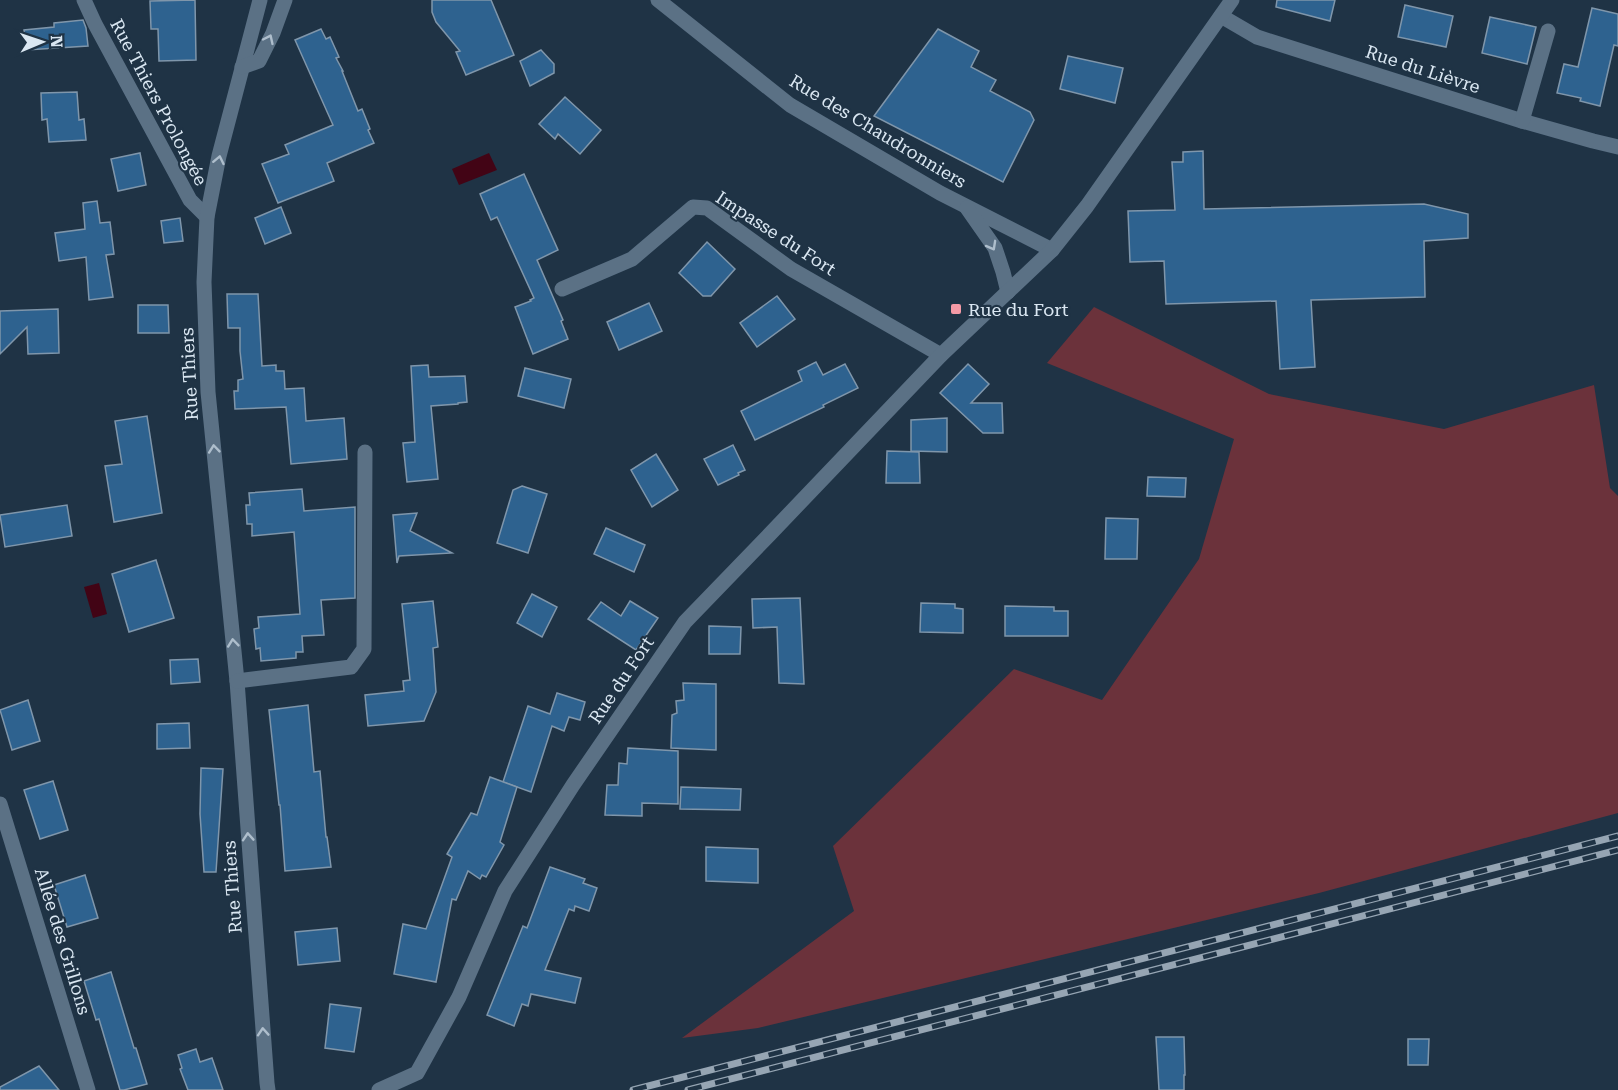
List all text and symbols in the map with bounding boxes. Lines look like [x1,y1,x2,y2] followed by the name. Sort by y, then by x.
[12,12,72,72] north arrow
[106,15,212,189] street label: Rue Thiers Prolongée
[47,35,66,48] text: N
[262,35,274,46] one-way arrow
[1363,41,1483,97] street label: Rue du Lièvre
[786,70,970,192] street label: Rue des Chaudronniers
[212,155,225,165] one-way arrow
[712,186,840,280] street label: Impasse du Fort
[985,240,996,250] one-way arrow
[968,299,1069,320] place label: Rue du Fort
[949,302,963,316] marker: Rue du Fort
[176,327,202,421] street label: Rue Thiers
[208,444,221,453] one-way arrow
[584,632,658,728] street label: Rue du Fort
[227,638,240,648] one-way arrow
[242,833,255,842] one-way arrow
[218,840,246,934] street label: Rue Thiers
[31,865,95,1017] street label: Allée des Grillons
[257,1027,270,1036] one-way arrow

